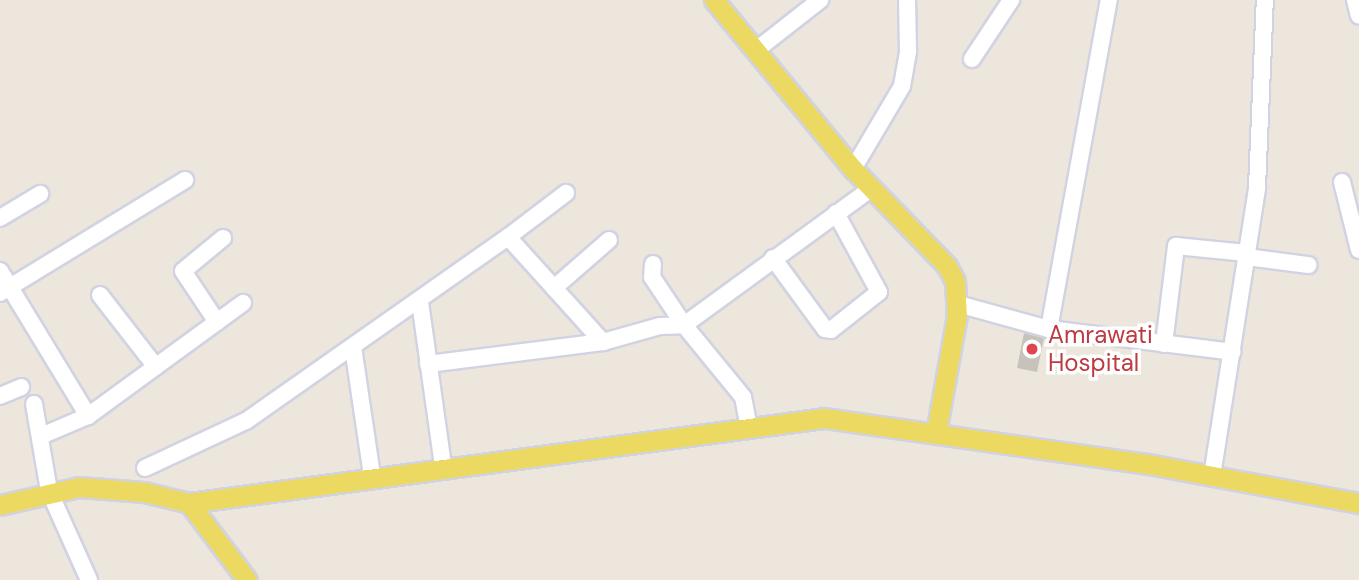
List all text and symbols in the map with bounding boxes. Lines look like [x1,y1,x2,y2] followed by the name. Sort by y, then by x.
[1048,321,1153,377] place label: Amrawati Hospital
[1022,339,1042,359] marker: Amrawati Hospital

